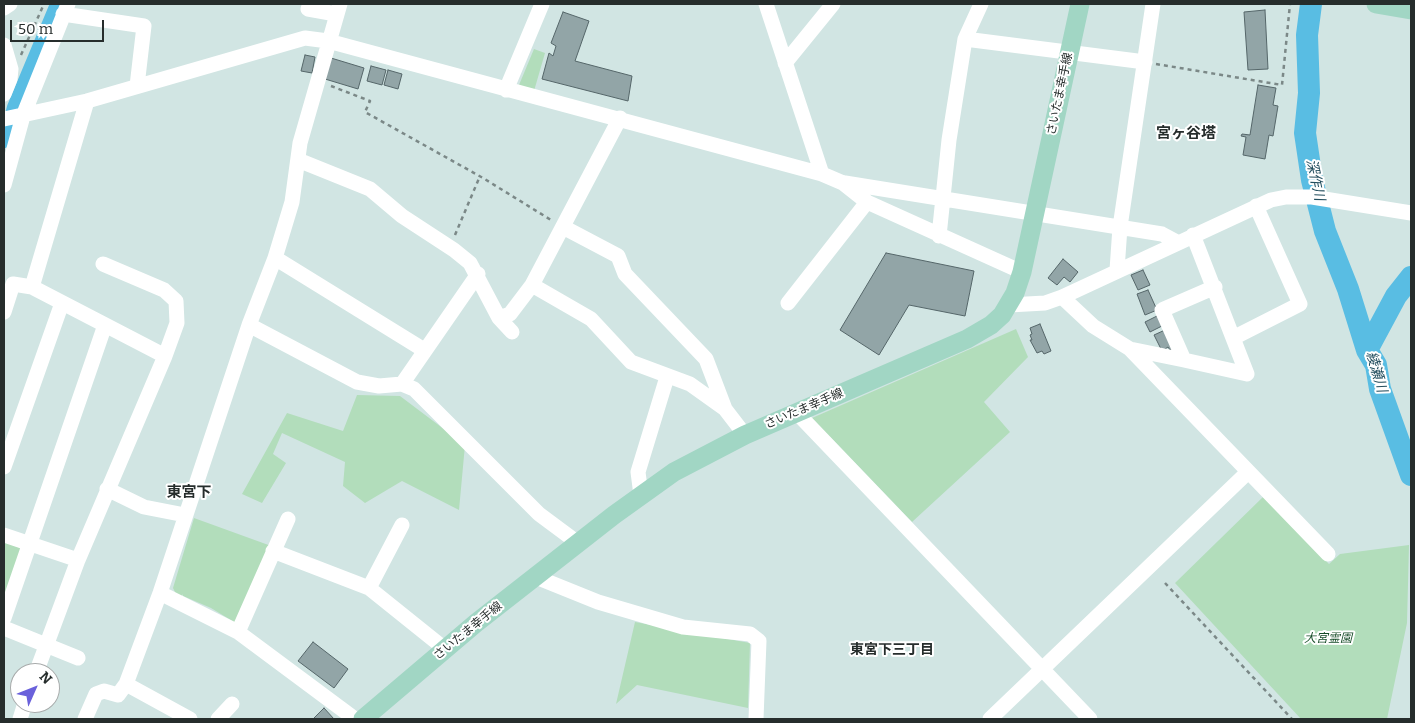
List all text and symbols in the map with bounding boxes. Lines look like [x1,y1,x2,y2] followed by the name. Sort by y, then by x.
[12,10,106,42] scale bar
[18,20,53,38] text: 50 m
[1044,51,1076,137] street label: さいたま幸手線
[1156,125,1216,143] district label: 宮ヶ谷塔
[1302,158,1328,202] water label: 深作川
[1362,349,1390,395] water label: 綾瀬川
[763,386,845,432] street label: さいたま幸手線
[167,484,211,502] district label: 東宮下
[431,599,505,663] street label: さいたま幸手線
[1304,632,1352,646] park label: 大宮霊園
[850,642,934,658] district label: 東宮下三丁目
[10,663,60,713] north arrow
[36,668,55,688] text: N

